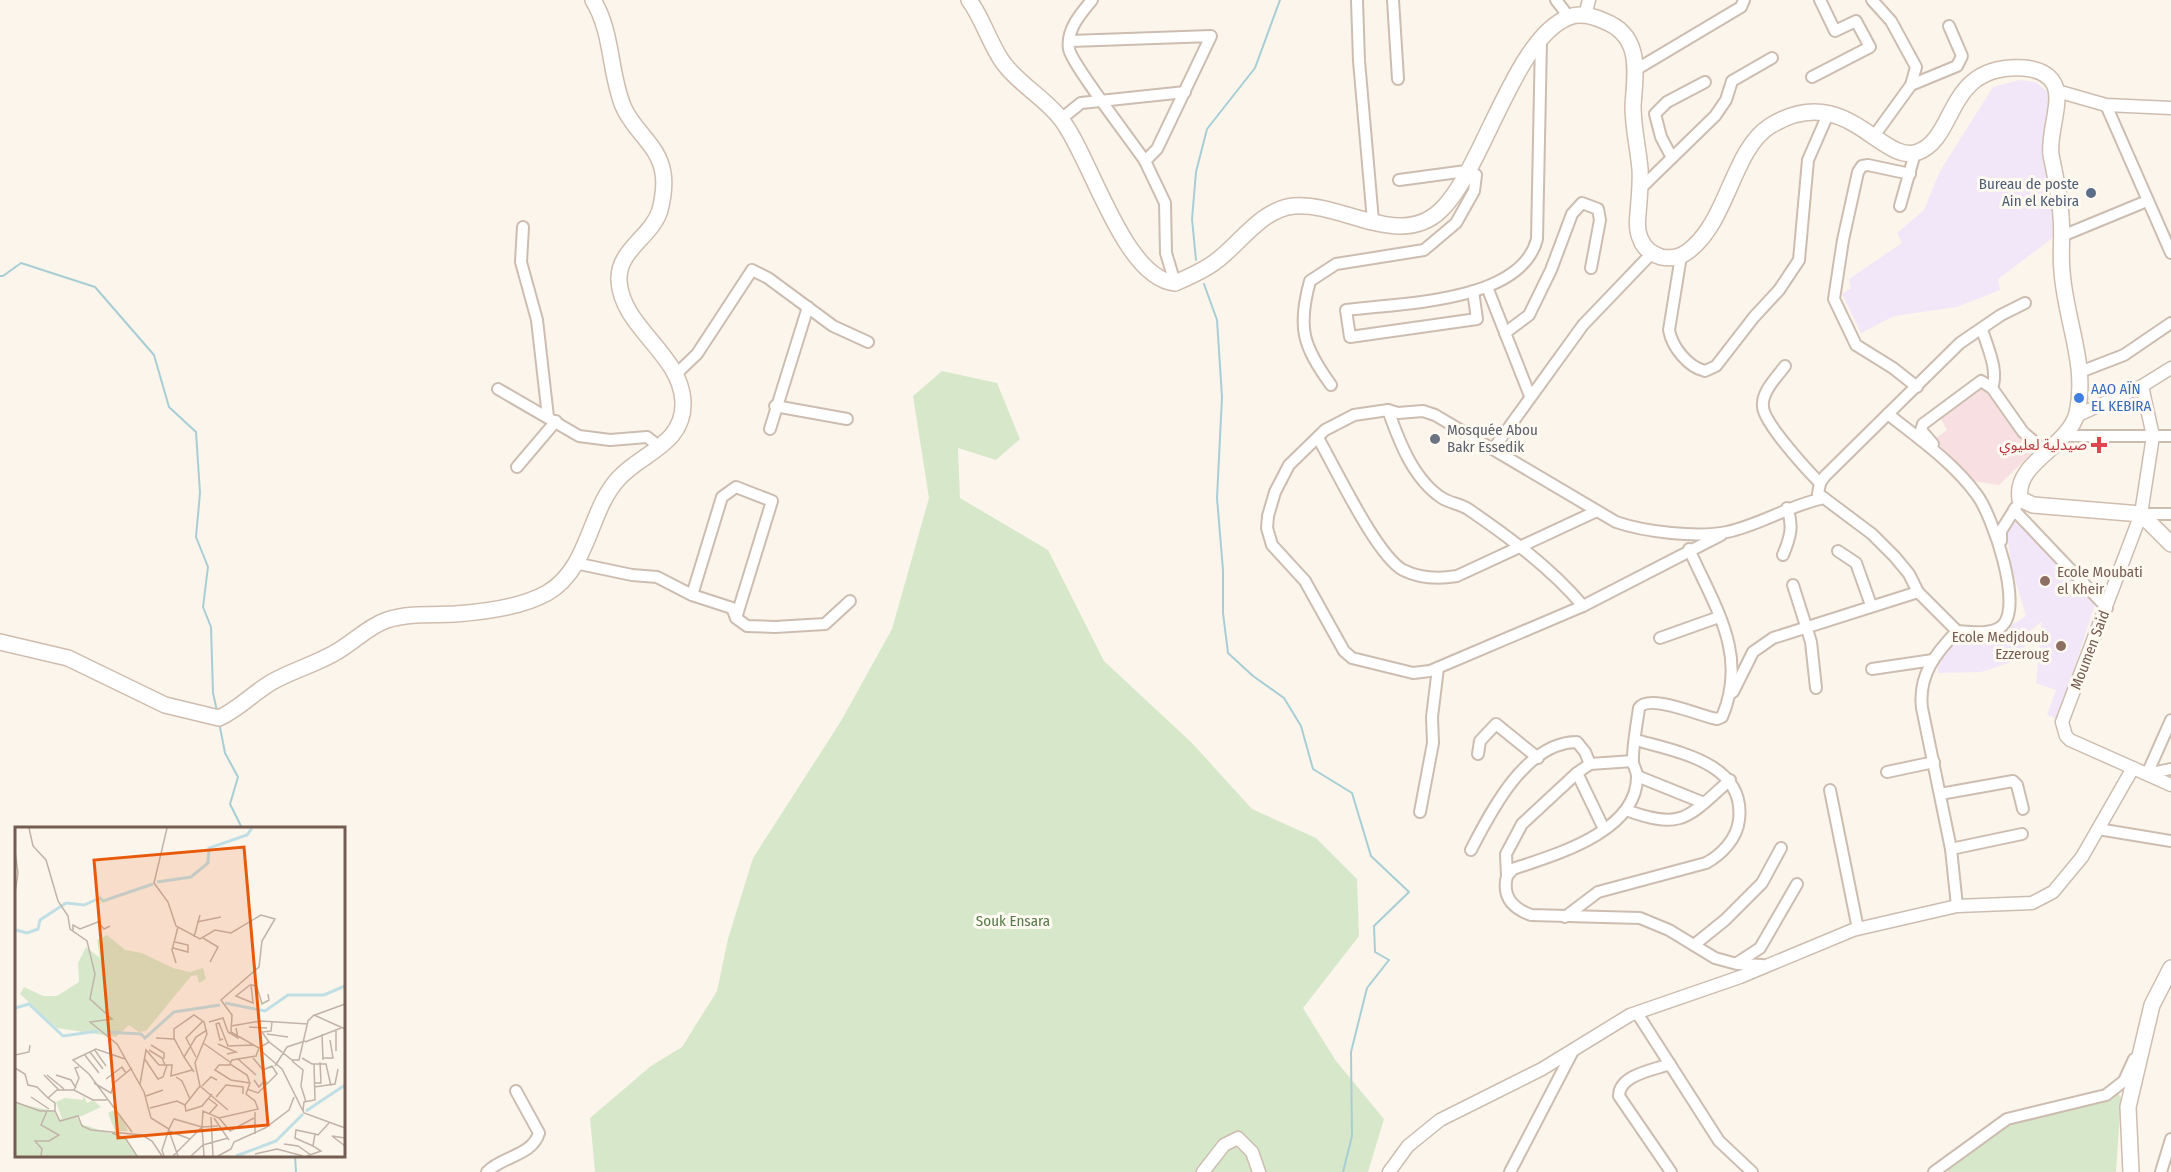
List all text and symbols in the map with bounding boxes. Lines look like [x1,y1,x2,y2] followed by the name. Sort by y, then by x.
[1979,175,2079,210] place label: Bureau de poste Ain el Kebira
[2084,186,2098,200] marker: Bureau de poste Ain el Kebira
[2091,380,2151,415] place label: AAO AÏN EL KEBIRA
[2072,391,2086,405] marker: AAO AÏN EL KEBIRA
[1447,421,1538,456] place label: Mosquée Abou Bakr Essedik
[1428,432,1442,446] marker: Mosquée Abou Bakr Essedik
[1999,436,2087,456] place label: صيدلية لعليوي
[2092,438,2106,452] marker: صيدلية لعليوي
[2057,563,2143,598] place label: Ecole Moubati el Kheir
[2038,574,2052,588] marker: Ecole Moubati el Kheir
[2067,608,2113,692] street label: Moumen Said
[1952,628,2049,663] place label: Ecole Medjdoub Ezzeroug
[2054,639,2068,653] marker: Ecole Medjdoub Ezzeroug
[15,827,345,1157] inset map
[976,912,1050,930] park label: Souk Ensara

